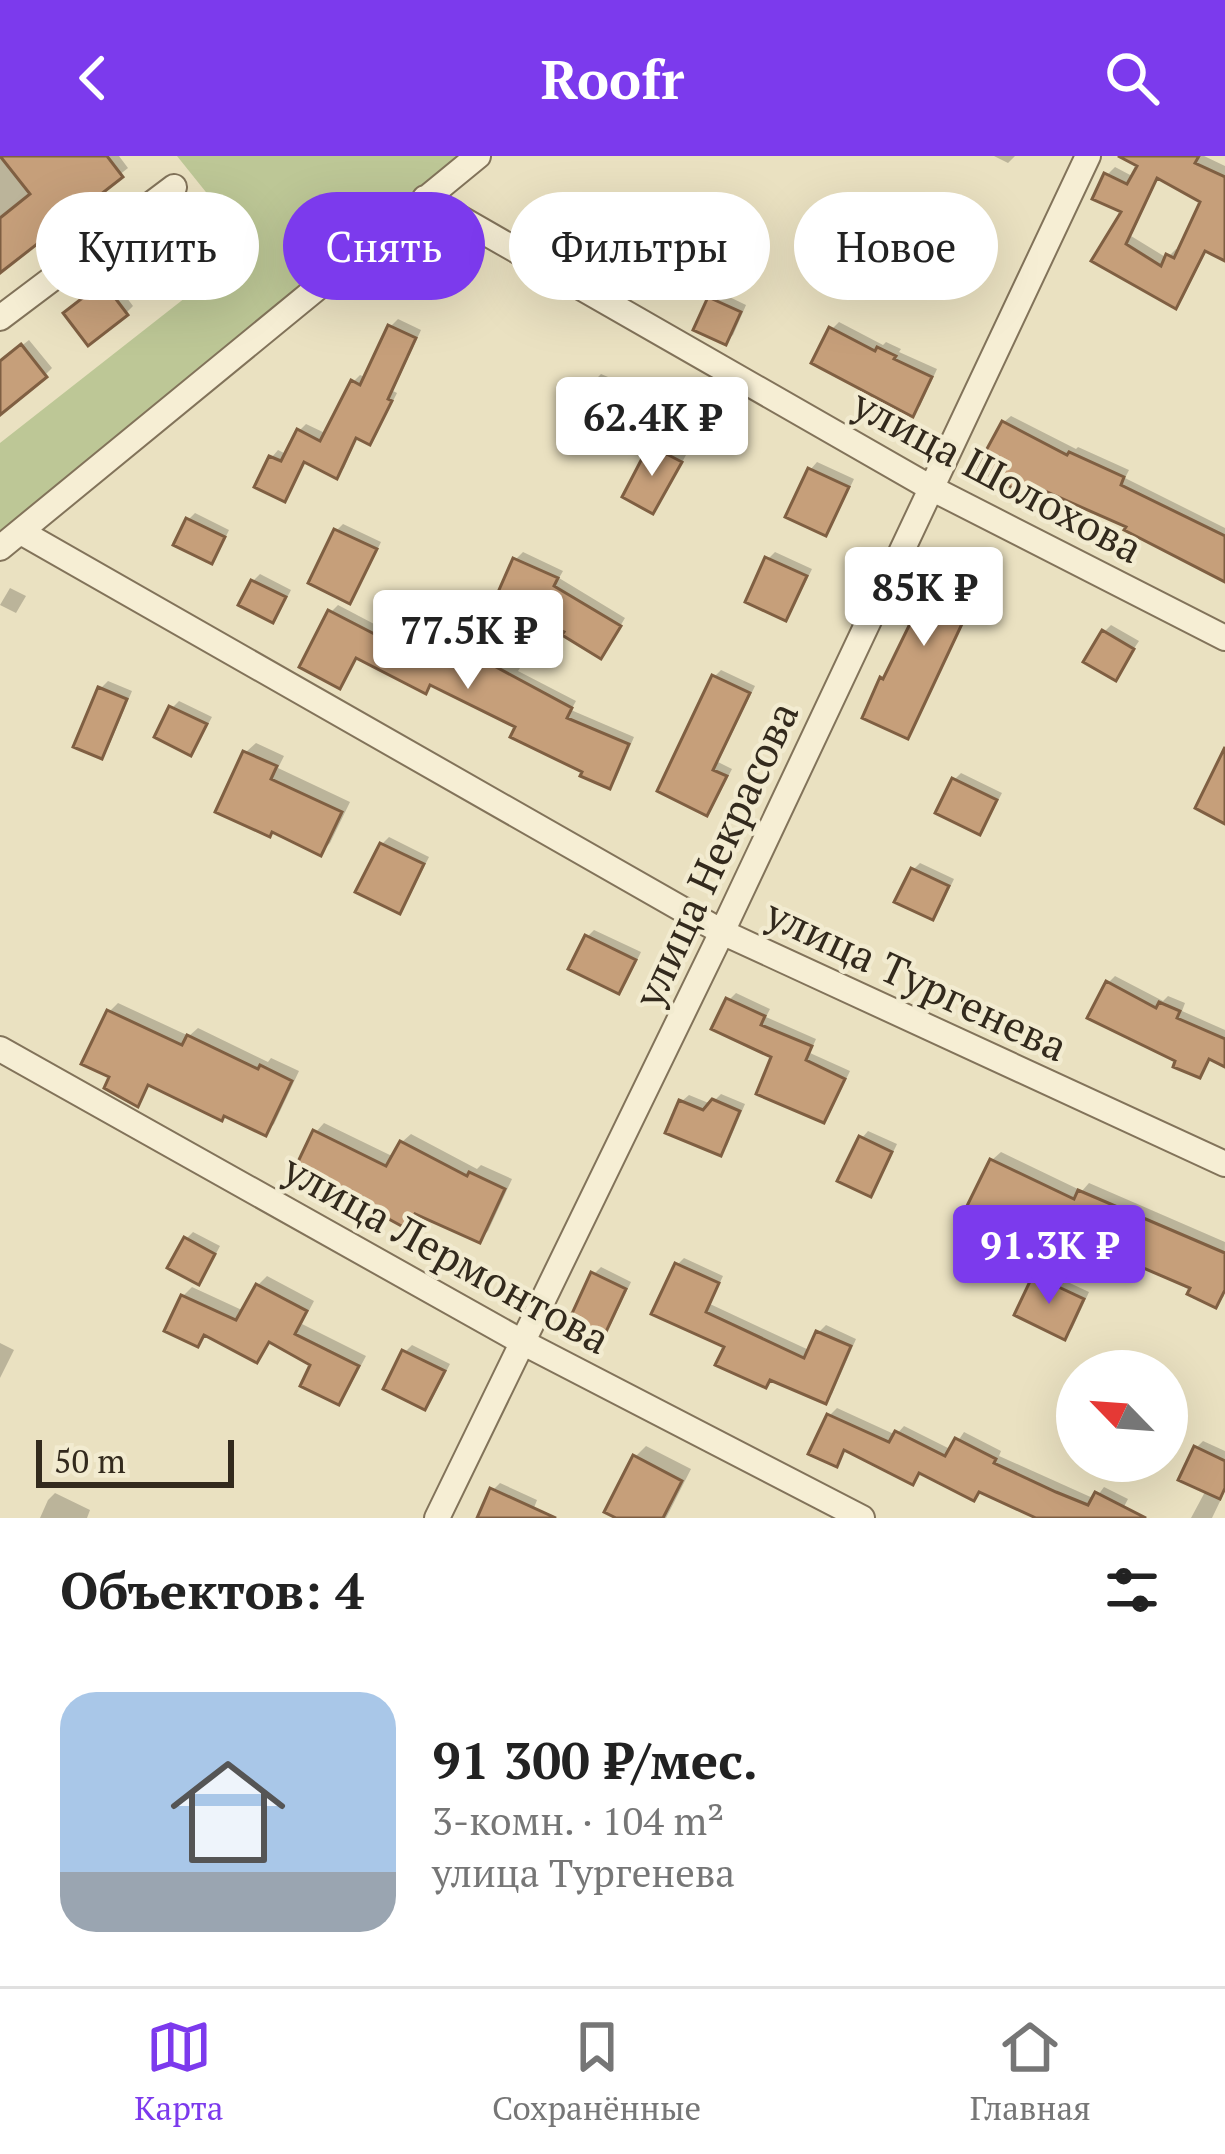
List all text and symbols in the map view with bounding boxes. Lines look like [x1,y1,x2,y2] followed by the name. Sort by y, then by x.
[541,43,684,114] text: Roofr
[60,45,126,111] icon: back
[1099,45,1165,111] icon: search
[36,192,259,300] chip: Купить
[283,192,485,300] chip: Снять
[509,192,770,300] chip: Фильтры
[794,192,998,300] chip: Новое
[842,375,1153,575] street label: улица Шолохова
[541,377,763,479] pin: 62.4K ₽
[583,390,721,442] text: 62.4K ₽
[840,547,1008,649] pin: 85K ₽
[872,560,976,612] text: 85K ₽
[357,590,579,692] pin: 77.5K ₽
[400,603,536,655] text: 77.5K ₽
[619,692,810,1017] street label: улица Некрасова
[756,884,1077,1073] street label: улица Тургенева
[273,1139,620,1366] street label: улица Лермонтова
[938,1205,1160,1307] pin: 91.3K ₽
[980,1218,1118,1270] text: 91.3K ₽
[1056,1350,1188,1482] north arrow
[1056,1350,1188,1482] map controls
[36,1434,234,1487] scale bar
[54,1439,126,1482] text: 50 m
[60,1556,364,1624] text: Объектов: 4
[1099,1557,1165,1623] icon: filters
[432,1726,758,1794] text: 91 300 ₽/мес.
[156,1740,300,1884] icon: home
[432,1794,724,1846] text: 3-комн. · 104 m²
[432,1846,735,1898] text: улица Тургенева
[134,2014,223,2129] tab: Карта
[492,2014,701,2129] tab: Сохранённые
[970,2014,1091,2129] tab: Главная

